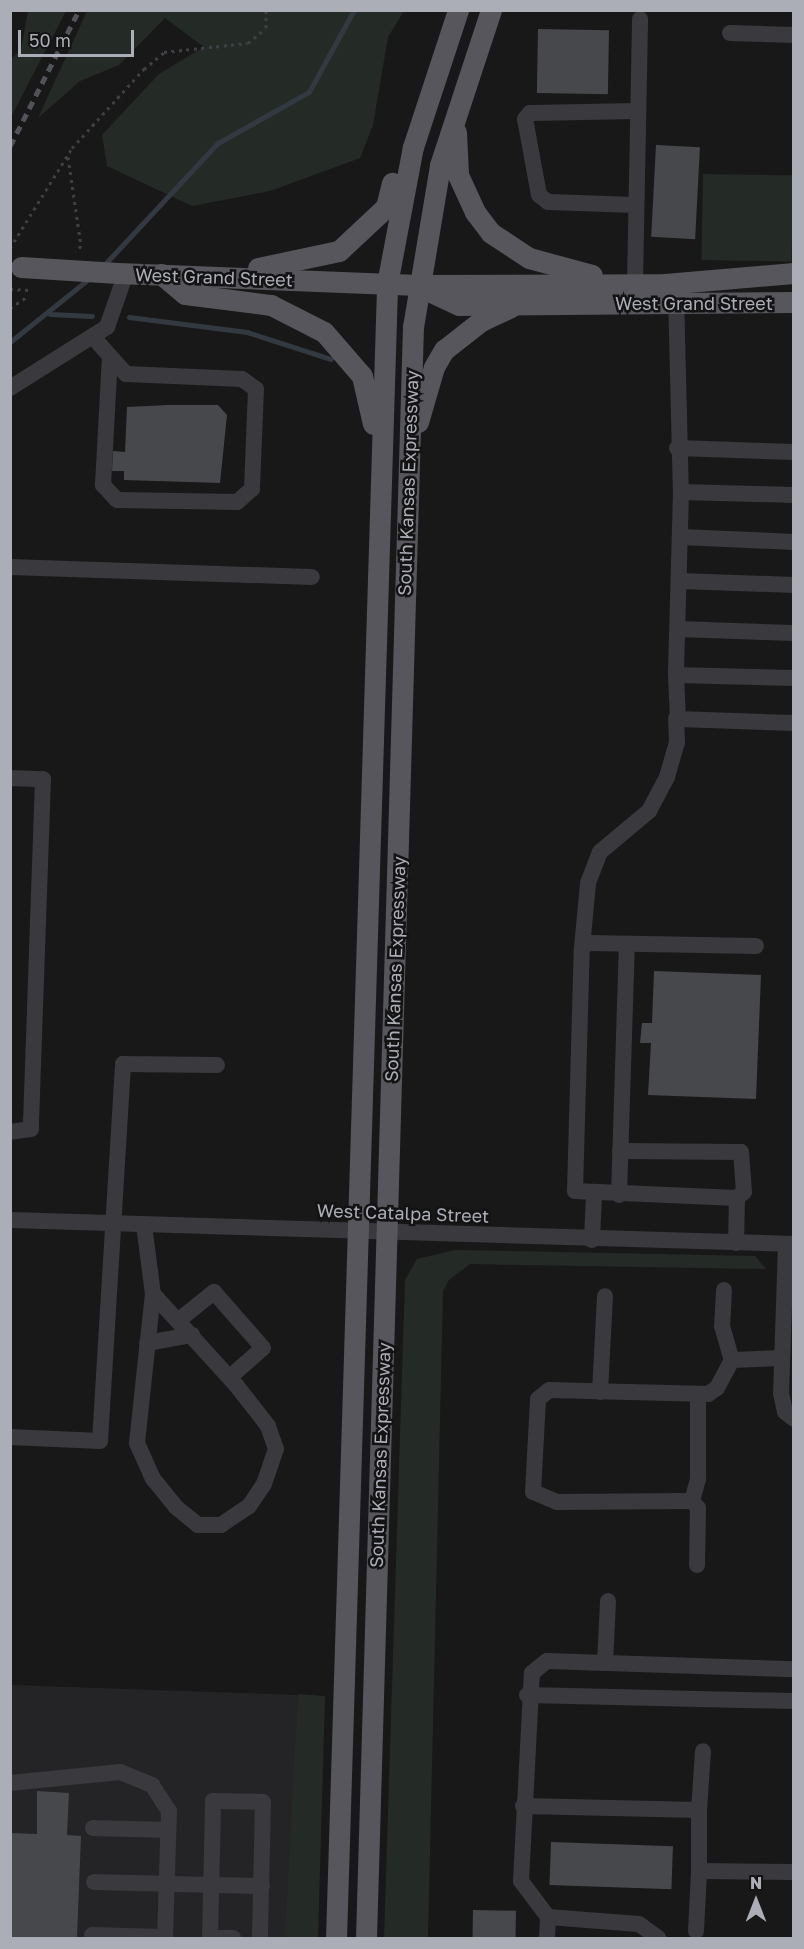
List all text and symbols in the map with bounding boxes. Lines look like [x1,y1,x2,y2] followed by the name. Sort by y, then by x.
[21,18,136,56] scale bar
[29,29,71,51] text: 50 m
[135,263,293,291] street label: West Grand Street
[615,292,773,314] street label: West Grand Street
[393,370,423,596] street label: South Kansas Expressway
[380,856,410,1082] street label: South Kansas Expressway
[316,1199,490,1227] street label: West Catalpa Street
[365,1342,395,1568] street label: South Kansas Expressway
[726,1871,786,1931] north arrow
[750,1873,762,1893] text: N

